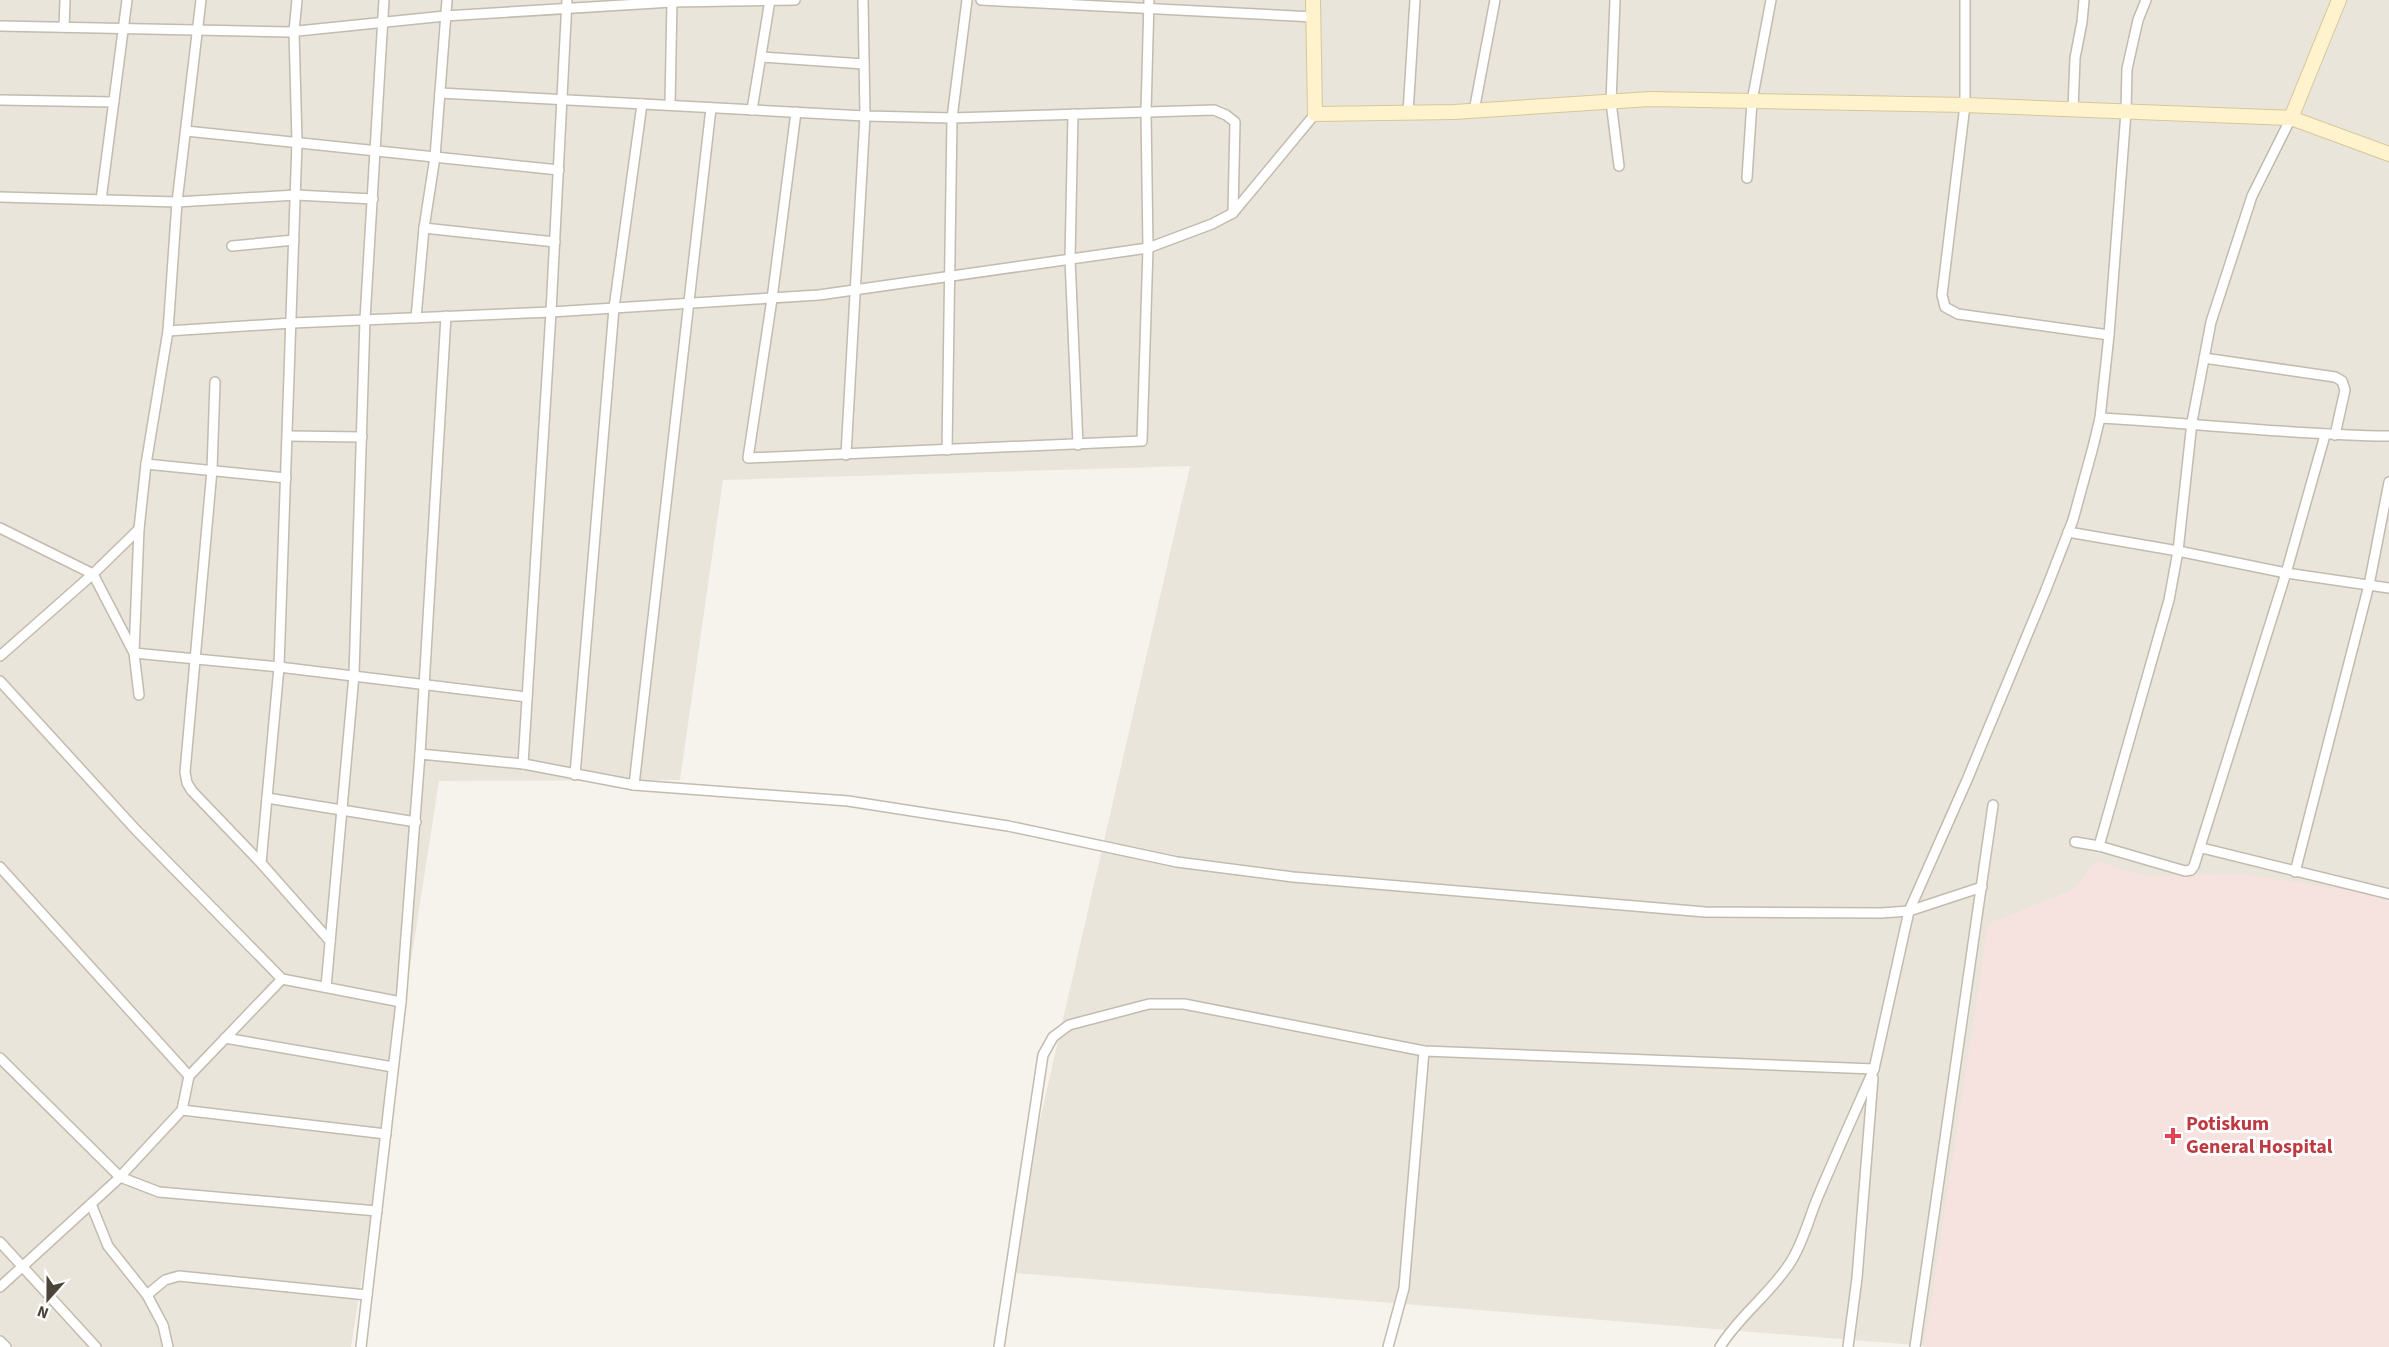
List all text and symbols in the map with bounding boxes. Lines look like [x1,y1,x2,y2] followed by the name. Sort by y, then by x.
[2186,1110,2333,1161] place label: Potiskum General Hospital
[2164,1127,2182,1145] marker: Potiskum General Hospital
[18,1269,78,1329] north arrow
[34,1300,52,1324] text: N

